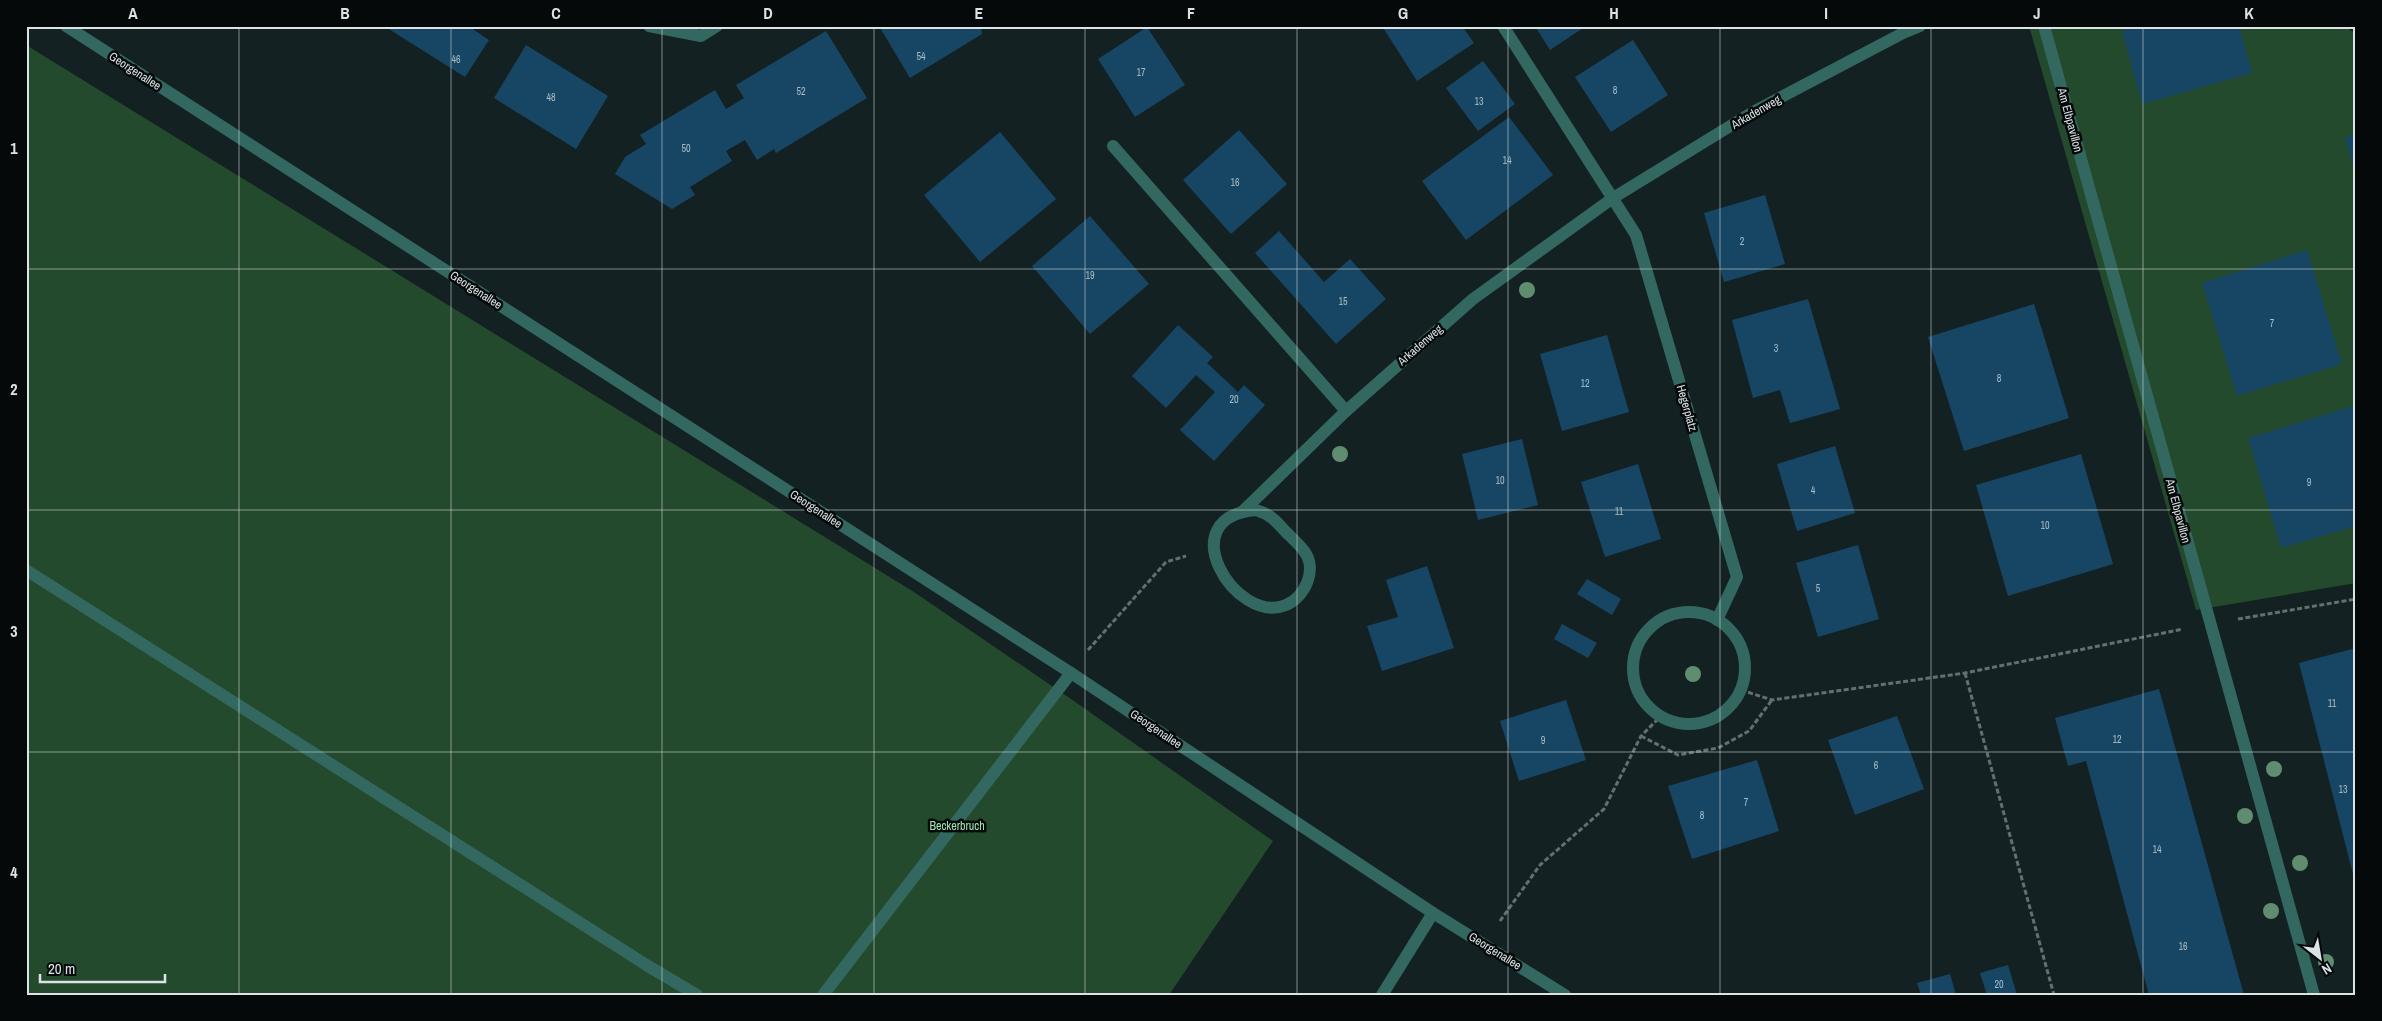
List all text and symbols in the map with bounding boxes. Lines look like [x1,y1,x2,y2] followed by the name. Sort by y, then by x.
[128,2,138,24] text: A
[340,2,350,24] text: B
[551,2,561,24] text: C
[763,2,773,24] text: D
[975,2,984,24] text: E
[1187,2,1195,24] text: F
[1398,2,1408,24] text: G
[1609,2,1619,24] text: H
[1824,2,1828,24] text: I
[2033,2,2041,24] text: J
[2244,2,2254,24] text: K
[106,48,164,94] street label: Georgenallee
[916,50,926,63] house number: 54
[451,53,461,66] house number: 46
[1136,66,1146,79] house number: 17
[1613,84,1618,97] house number: 8
[796,85,806,98] house number: 52
[2054,85,2086,154] street label: Am Elbpavillon
[546,91,556,104] house number: 48
[1727,91,1784,133] street label: Arkadenweg
[1474,95,1484,108] house number: 13
[10,137,18,159] text: 1
[681,142,691,155] house number: 50
[1502,154,1512,167] house number: 14
[1230,176,1240,189] house number: 16
[1740,235,1745,248] house number: 2
[447,267,505,313] street label: Georgenallee
[1085,269,1095,282] house number: 19
[1338,295,1348,308] house number: 15
[2270,317,2275,330] house number: 7
[1393,321,1446,370] street label: Arkadenweg
[1774,342,1779,355] house number: 3
[1997,372,2002,385] house number: 8
[1580,377,1590,390] house number: 12
[10,378,18,400] text: 2
[1673,383,1701,433] street label: Hegerplatz
[1229,393,1239,406] house number: 20
[1495,474,1505,487] house number: 10
[2162,476,2194,545] street label: Am Elbpavillon
[2307,476,2312,489] house number: 9
[1811,484,1816,497] house number: 4
[787,486,845,532] street label: Georgenallee
[1615,505,1624,518] house number: 11
[2040,519,2050,532] house number: 10
[1816,582,1821,595] house number: 5
[10,620,18,642] text: 3
[2328,697,2337,710] house number: 11
[1127,706,1185,752] street label: Georgenallee
[2112,733,2122,746] house number: 12
[1541,734,1546,747] house number: 9
[1874,759,1879,772] house number: 6
[2338,783,2348,796] house number: 13
[1744,796,1749,809] house number: 7
[1700,809,1705,822] house number: 8
[929,818,985,834] park label: Beckerbruch
[2152,843,2162,856] house number: 14
[10,861,18,883] text: 4
[1466,929,1524,973] street label: Georgenallee
[2294,934,2344,984] north arrow
[2178,940,2188,953] house number: 16
[40,951,165,983] scale bar
[48,958,75,979] text: 20 m
[2319,959,2335,979] text: N
[1994,978,2004,991] house number: 20

